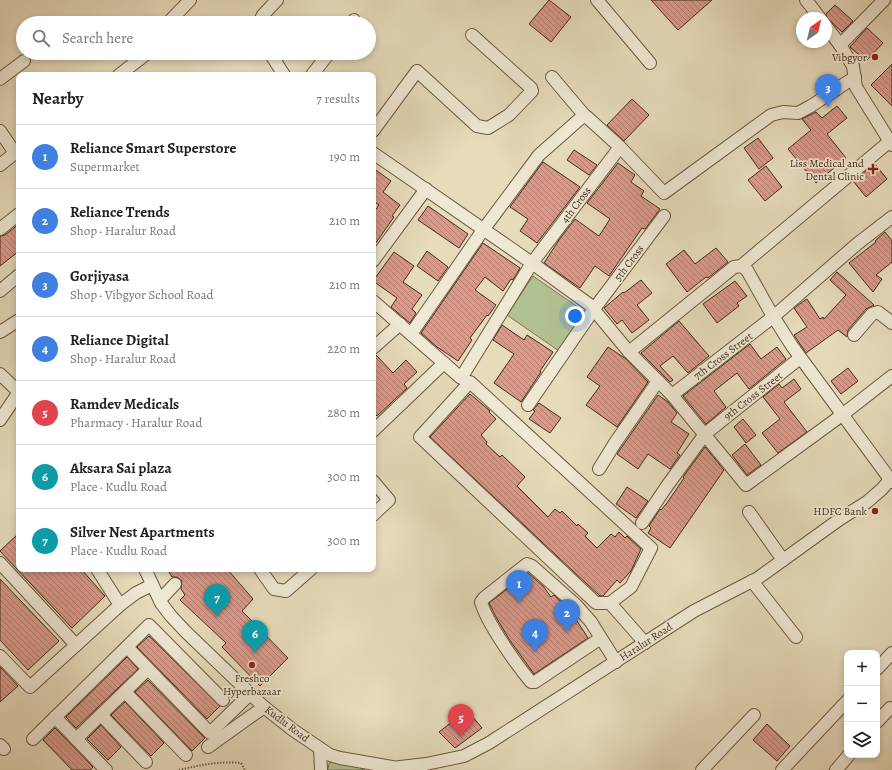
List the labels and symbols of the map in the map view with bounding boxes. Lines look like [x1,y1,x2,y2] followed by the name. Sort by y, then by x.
[796,12,832,48] north arrow
[831,50,867,65] place label: Vibgyor
[870,52,880,62] marker: Vibgyor
[815,74,841,107] pin: 3
[790,156,864,184] place label: Liss Medical and Dental Clinic
[867,163,879,175] marker: Liss Medical and Dental Clinic
[557,184,595,226] street label: 4th Cross
[611,242,647,284] street label: 5th Cross
[565,306,585,326] your location
[690,329,756,383] street label: 7th Cross Street
[720,368,786,424] street label: 9th Cross Street
[813,504,868,519] place label: HDFC Bank
[870,506,880,516] marker: HDFC Bank
[506,570,532,603] pin: 1
[204,584,230,617] pin: 7
[554,599,580,632] pin: 2
[522,619,548,652] pin: 4
[617,619,675,665] street label: Haralur Road
[242,620,268,653] pin: 6
[247,660,257,670] marker: Freshco Hyperbazaar
[223,671,281,699] place label: Freshco Hyperbazaar
[262,702,312,746] street label: Kudlu Road
[448,704,474,737] pin: 5

